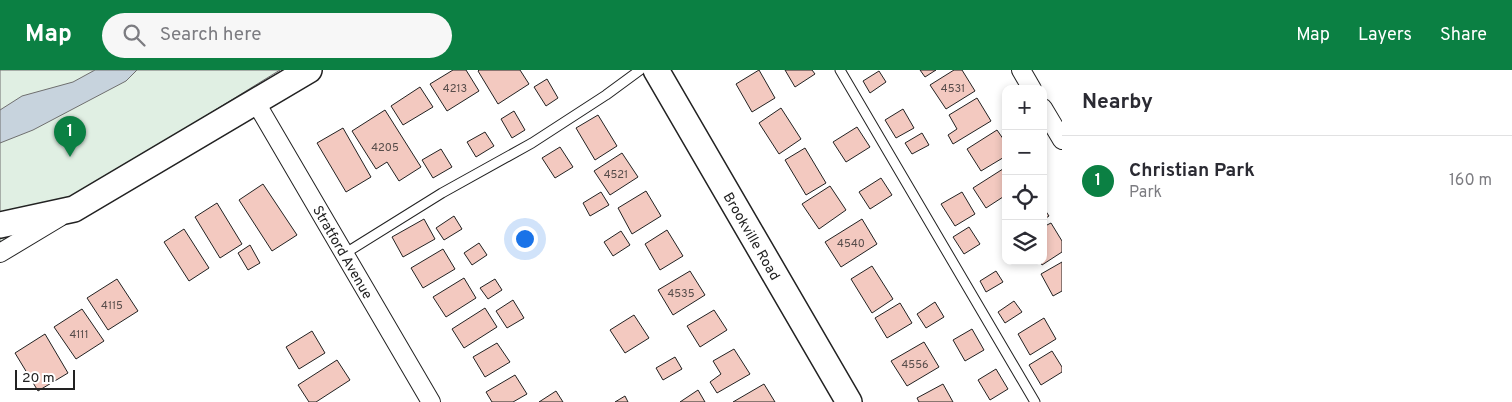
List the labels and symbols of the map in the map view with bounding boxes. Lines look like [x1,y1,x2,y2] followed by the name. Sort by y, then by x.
[443,82,467,96] house number: 4213
[941,82,965,96] house number: 4531
[54,116,86,157] pin: 1
[371,141,399,155] house number: 4205
[604,168,628,182] house number: 4521
[719,190,783,284] street label: Brookville Road
[308,203,375,302] street label: Stratford Avenue
[512,226,538,252] your location
[837,237,865,251] house number: 4540
[667,287,695,301] house number: 4535
[101,299,123,313] house number: 4115
[69,328,89,342] house number: 4111
[901,358,929,372] house number: 4556
[15,367,75,390] scale bar

